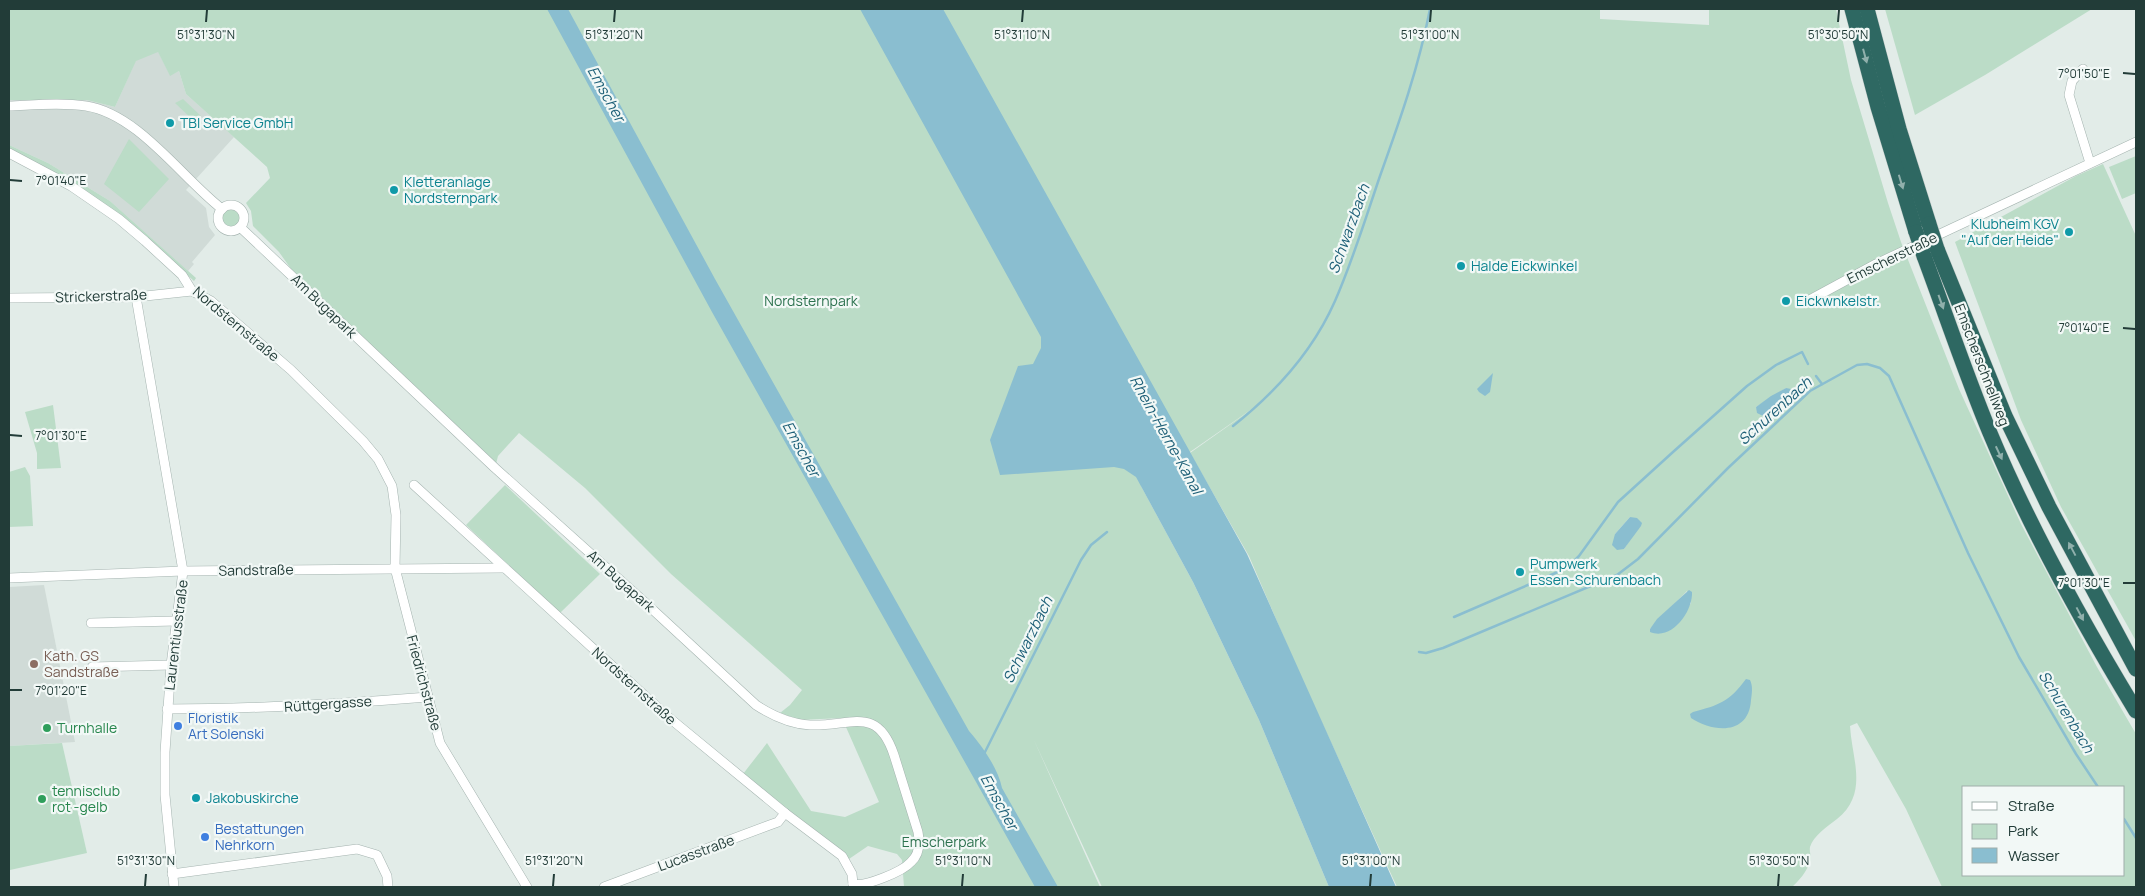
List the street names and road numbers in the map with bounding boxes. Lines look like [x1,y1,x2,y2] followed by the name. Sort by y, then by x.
[1843,227,1940,288] street label: Emscherstraße
[287,269,362,343] street label: Am Bugapark
[189,282,284,365] street label: Nordsternstraße
[55,284,147,307] street label: Strickerstraße
[1950,301,2015,429] street label: Emscherschnellweg
[584,545,660,617] street label: Am Bugapark
[218,559,294,580] street label: Sandstraße
[159,579,192,691] street label: Laurentiusstraße
[403,633,446,733] street label: Friedrichstraße
[588,643,681,729] street label: Nordsternstraße
[284,691,372,716] street label: Rüttgergasse
[655,830,737,875] street label: Lucasstraße

